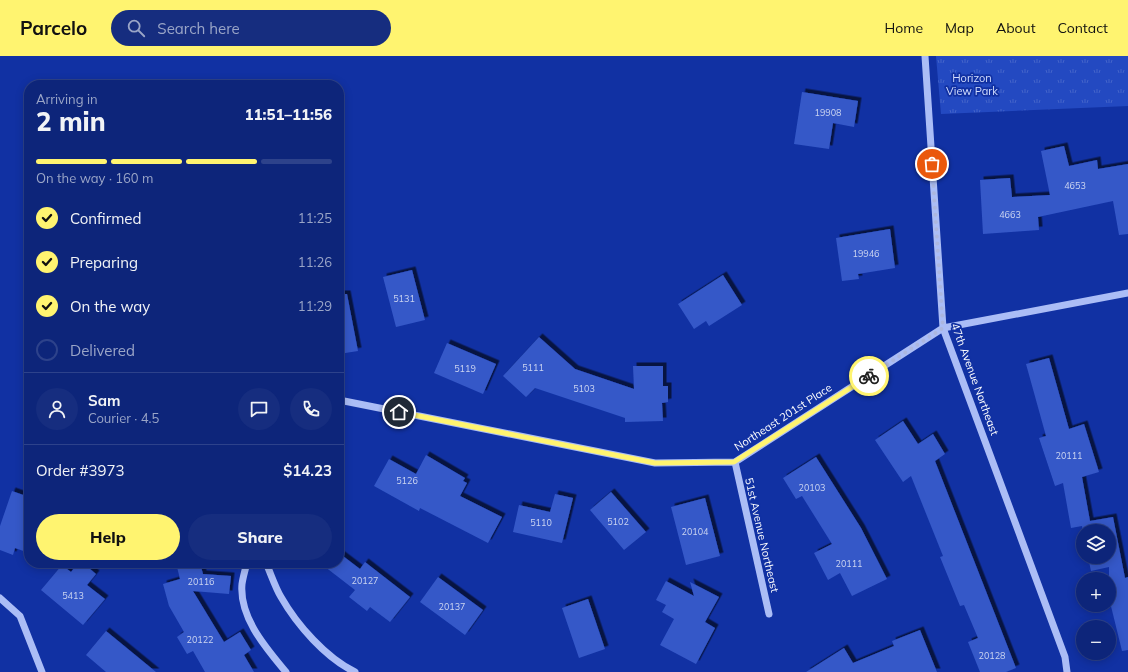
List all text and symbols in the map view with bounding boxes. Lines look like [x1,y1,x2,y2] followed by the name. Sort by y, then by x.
[111,10,391,46] search box
[20,16,87,40] text: Parcelo
[125,17,147,39] icon: search
[157,19,240,38] text: Search here
[884,19,923,37] text: Home
[945,19,974,37] text: Map
[996,19,1036,37] text: About
[1058,19,1108,37] text: Contact
[946,71,998,98] park label: Horizon View Park
[36,91,98,107] text: Arriving in
[36,105,106,138] text: 2 min
[245,105,332,124] text: 11:51–11:56
[814,107,842,118] house number: 19908
[915,147,949,181] pin
[921,153,943,175] icon: bag
[36,170,153,186] text: On the way · 160 m
[1064,180,1086,191] house number: 4653
[36,207,58,229] icon: check
[70,209,141,228] text: Confirmed
[999,209,1021,220] house number: 4663
[298,210,332,226] text: 11:25
[852,248,880,259] house number: 19946
[36,251,58,273] icon: check
[70,253,138,272] text: Preparing
[298,254,332,270] text: 11:26
[393,293,415,304] house number: 5131
[36,295,58,317] icon: check
[70,297,150,316] text: On the way
[298,298,332,314] text: 11:29
[948,321,1002,437] street label: 47th Avenue Northeast
[70,341,135,360] text: Delivered
[849,356,889,396] courier
[522,362,544,373] house number: 5111
[454,363,476,374] house number: 5119
[858,365,880,387] icon: bike
[732,380,834,454] street label: Northeast 201st Place
[573,383,595,394] house number: 5103
[36,388,78,430] button: person
[238,388,280,430] button: chat
[290,388,332,430] button: phone
[88,391,120,410] text: Sam
[382,395,416,429] pin
[388,401,410,423] icon: home
[88,410,159,426] text: Courier · 4.5
[1055,450,1083,461] house number: 20111
[36,461,124,480] text: Order #3973
[283,461,332,480] text: $14.23
[396,475,418,486] house number: 5126
[742,476,782,594] street label: 51st Avenue Northeast
[798,482,826,493] house number: 20103
[36,514,180,560] button: Help
[188,514,332,560] button: Share
[607,516,629,527] house number: 5102
[530,517,552,528] house number: 5110
[1076,524,1116,660] map controls
[1076,524,1116,564] button: layers
[681,526,709,537] house number: 20104
[835,558,863,569] house number: 20111
[1076,572,1116,612] button: +
[351,575,379,586] house number: 20127
[187,576,215,587] house number: 20116
[62,590,84,601] house number: 5413
[438,601,466,612] house number: 20137
[1076,620,1116,660] button: −
[186,634,214,645] house number: 20122
[978,650,1006,661] house number: 20128

